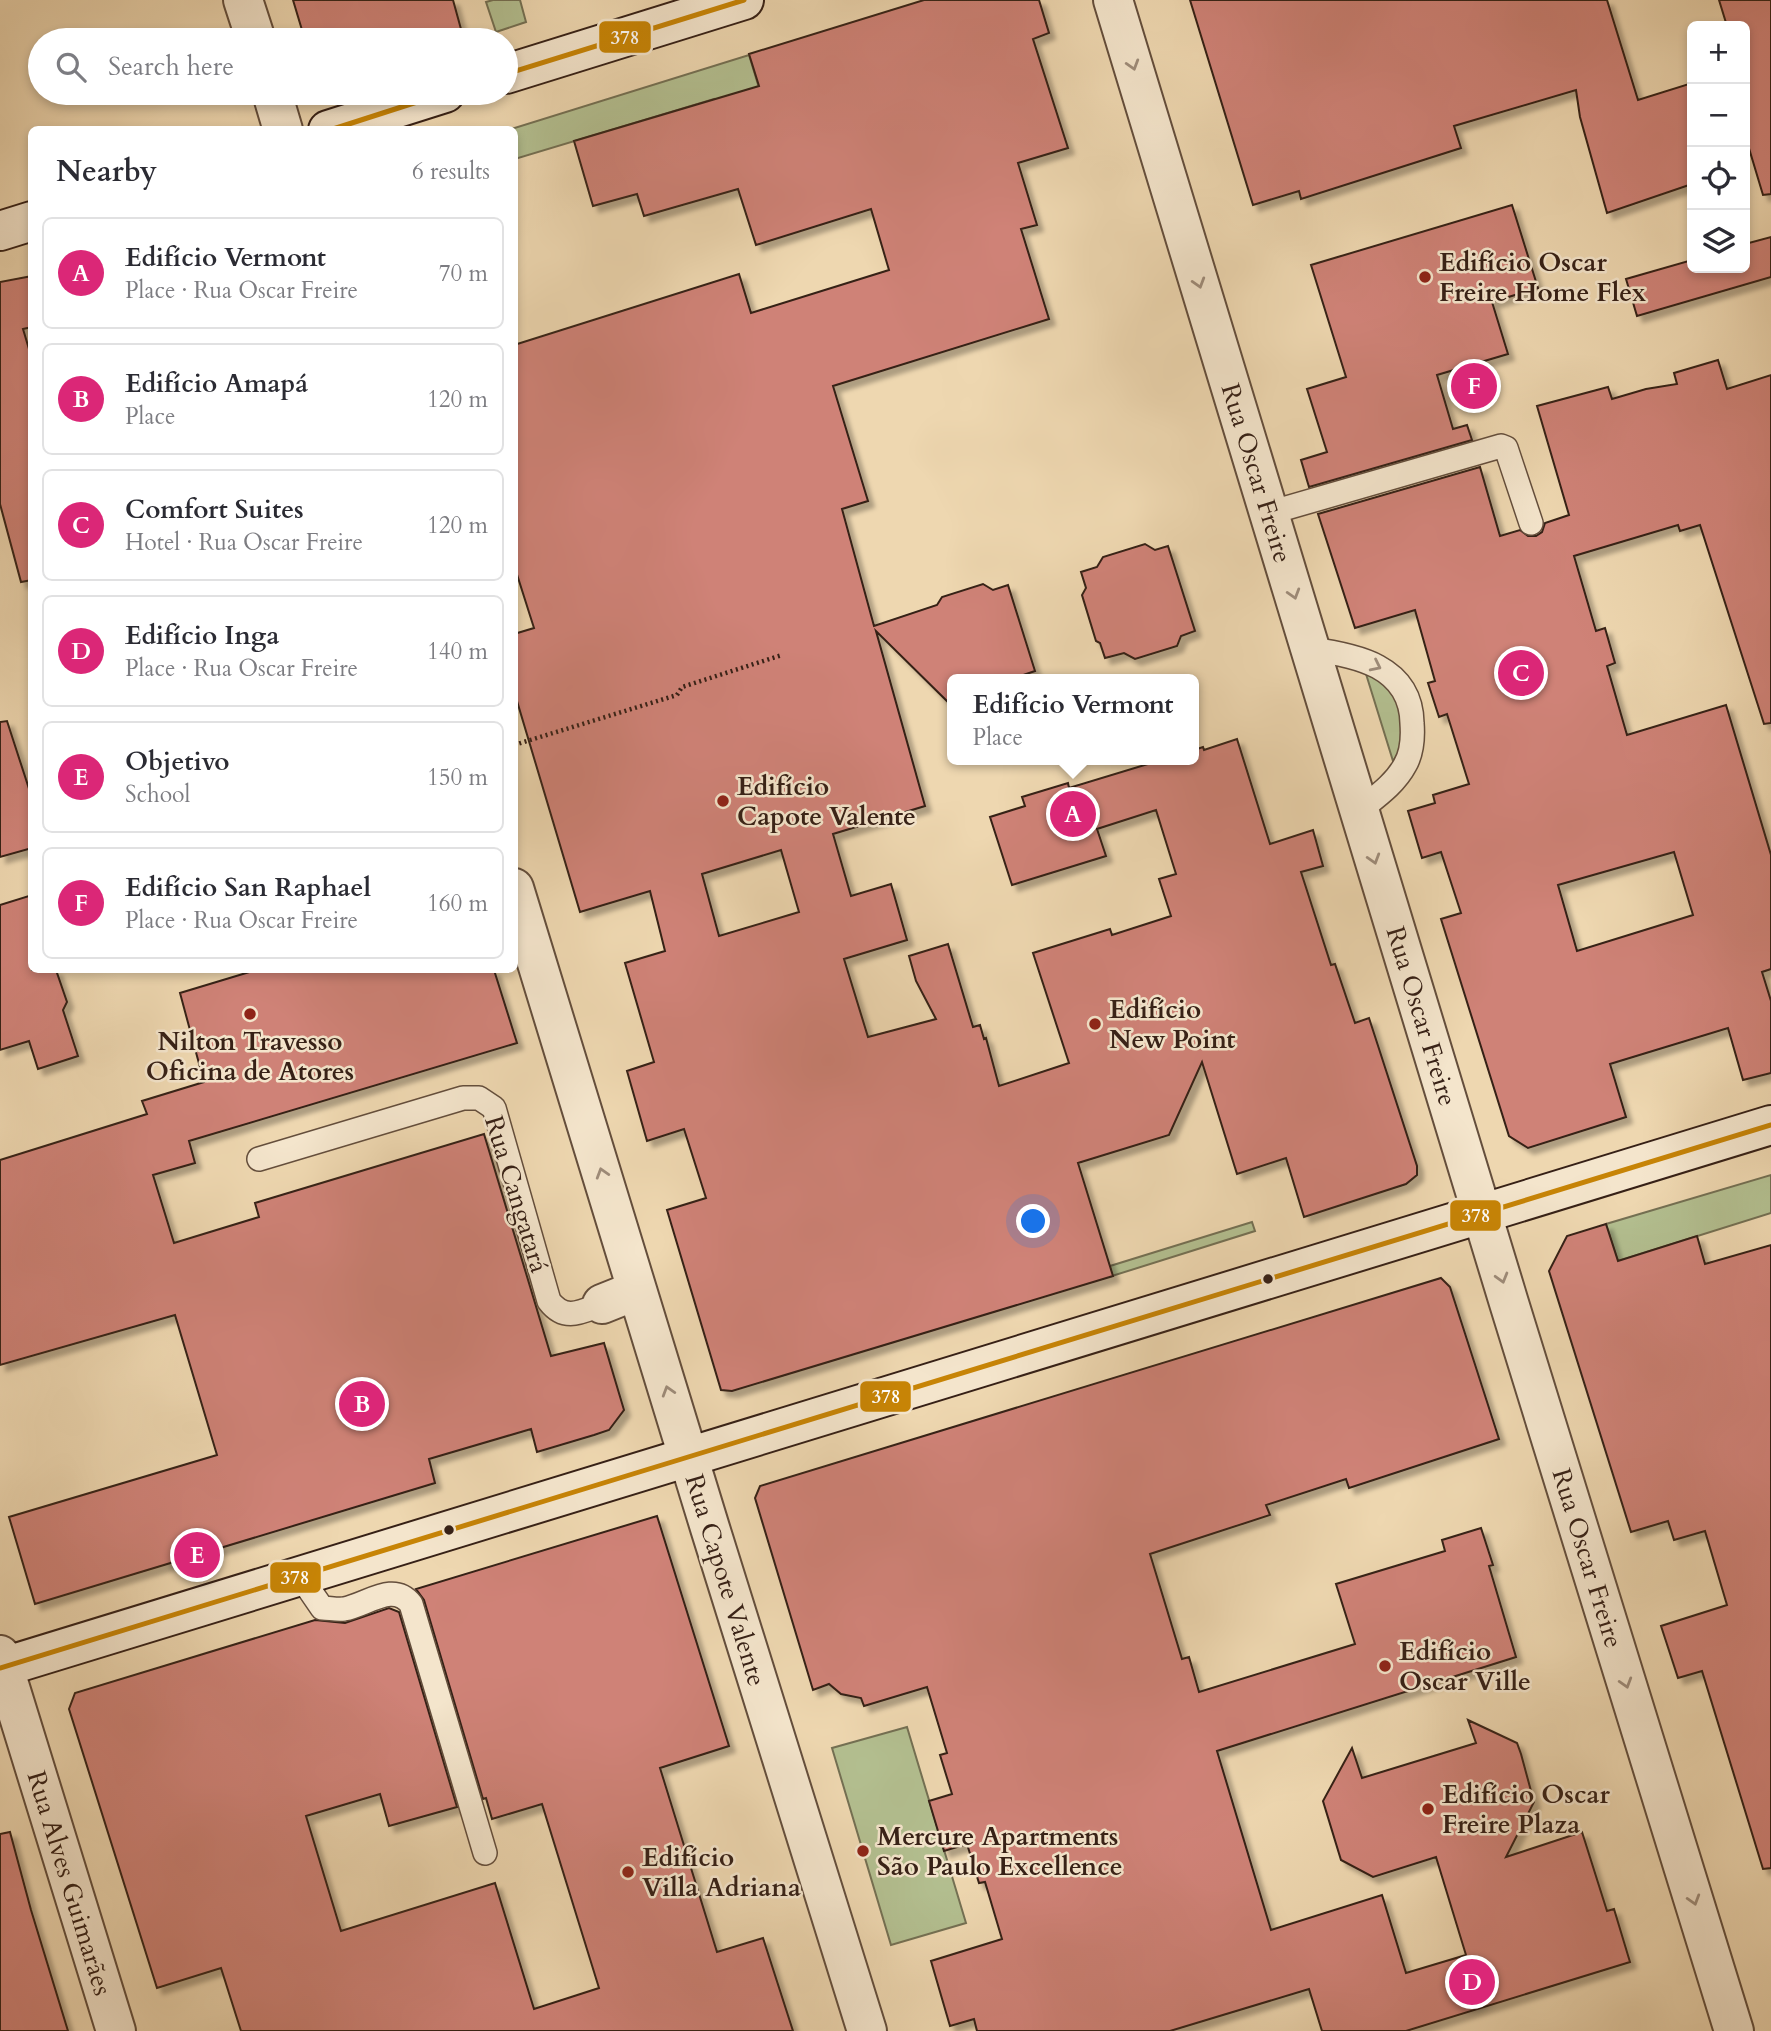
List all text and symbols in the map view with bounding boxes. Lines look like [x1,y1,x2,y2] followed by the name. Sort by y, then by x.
[598,20,652,54] line badge: 378
[1687,21,1750,273] map controls
[1687,21,1750,84] button: +
[610,25,640,51] text: 378
[28,28,518,105] search box
[52,48,90,86] icon: search
[108,49,234,84] text: Search here
[1124,59,1139,71] one-way arrow
[1687,84,1750,147] button: −
[1687,147,1750,210] button: locate
[56,151,157,192] text: Nearby
[412,156,490,187] text: 6 results
[1687,210,1750,273] button: layers
[125,240,326,275] text: Edifício Vermont
[1439,245,1646,310] place label: Edifício Oscar Freire Home Flex
[72,258,90,289] text: A
[439,258,488,289] text: 70 m
[1417,269,1433,285] marker: Edifício Oscar Freire Home Flex
[125,275,358,306] text: Place · Rua Oscar Freire
[1190,277,1205,289] one-way arrow
[1451,360,1497,412] pin: F
[125,366,308,401] text: Edifício Amapá
[1213,379,1300,567] street label: Rua Oscar Freire
[73,384,89,415] text: B
[427,384,488,415] text: 120 m
[125,401,175,432] text: Place
[125,492,304,527] text: Comfort Suites
[72,510,90,541] text: C
[427,510,488,541] text: 120 m
[125,527,363,558] text: Hotel · Rua Oscar Freire
[1285,588,1300,600] one-way arrow
[125,618,279,653] text: Edifício Inga
[71,636,91,667] text: D
[427,636,488,667] text: 140 m
[1498,647,1544,699] pin: C
[125,653,358,684] text: Place · Rua Oscar Freire
[1368,658,1381,672] one-way arrow
[947,674,1199,765] popup
[973,687,1173,722] text: Edifício Vermont
[973,722,1023,753] text: Place
[125,744,229,779] text: Objetivo
[74,762,88,793] text: E
[427,762,488,793] text: 150 m
[737,769,916,834] place label: Edifício Capote Valente
[125,779,190,810] text: School
[1050,788,1096,840] pin: A
[715,793,731,809] marker: Edifício Capote Valente
[1366,852,1381,864] one-way arrow
[125,870,371,905] text: Edifício San Raphael
[74,888,88,919] text: F
[427,888,488,919] text: 160 m
[125,905,358,936] text: Place · Rua Oscar Freire
[1378,922,1465,1110] street label: Rua Oscar Freire
[1109,992,1236,1057] place label: Edifício New Point
[242,1006,258,1022] marker: Nilton Travesso Oficina de Atores
[1087,1016,1103,1032] marker: Edifício New Point
[146,1024,354,1089] place label: Nilton Travesso Oficina de Atores
[476,1111,557,1277] street label: Rua Cangatará
[595,1167,610,1179] one-way arrow
[1449,1199,1502,1232] line badge: 378
[1461,1203,1491,1229] text: 378
[1016,1204,1050,1238] your location
[1261,1272,1275,1286] unlabelled marker
[1493,1272,1508,1284] one-way arrow
[339,1378,385,1430] pin: B
[859,1380,912,1413] line badge: 378
[871,1384,901,1410] text: 378
[662,1385,676,1397] one-way arrow
[1544,1464,1631,1652] street label: Rua Oscar Freire
[677,1470,774,1690] street label: Rua Capote Valente
[442,1523,456,1537] unlabelled marker
[174,1529,220,1581] pin: E
[269,1561,322,1594] line badge: 378
[280,1565,310,1591] text: 378
[1399,1634,1531,1699] place label: Edifício Oscar Ville
[1377,1658,1393,1674] marker: Edifício Oscar Ville
[1618,1677,1633,1689] one-way arrow
[19,1767,120,2000] street label: Rua Alves Guimarães
[1442,1777,1610,1842] place label: Edifício Oscar Freire Plaza
[1420,1801,1436,1817] marker: Edifício Oscar Freire Plaza
[877,1819,1123,1884] place label: Mercure Apartments São Paulo Excellence
[642,1840,801,1905] place label: Edifício Villa Adriana
[855,1843,871,1859] marker: Mercure Apartments São Paulo Excellence
[620,1864,636,1880] marker: Edifício Villa Adriana
[1685,1894,1700,1906] one-way arrow
[1449,1956,1495,2008] pin: D

